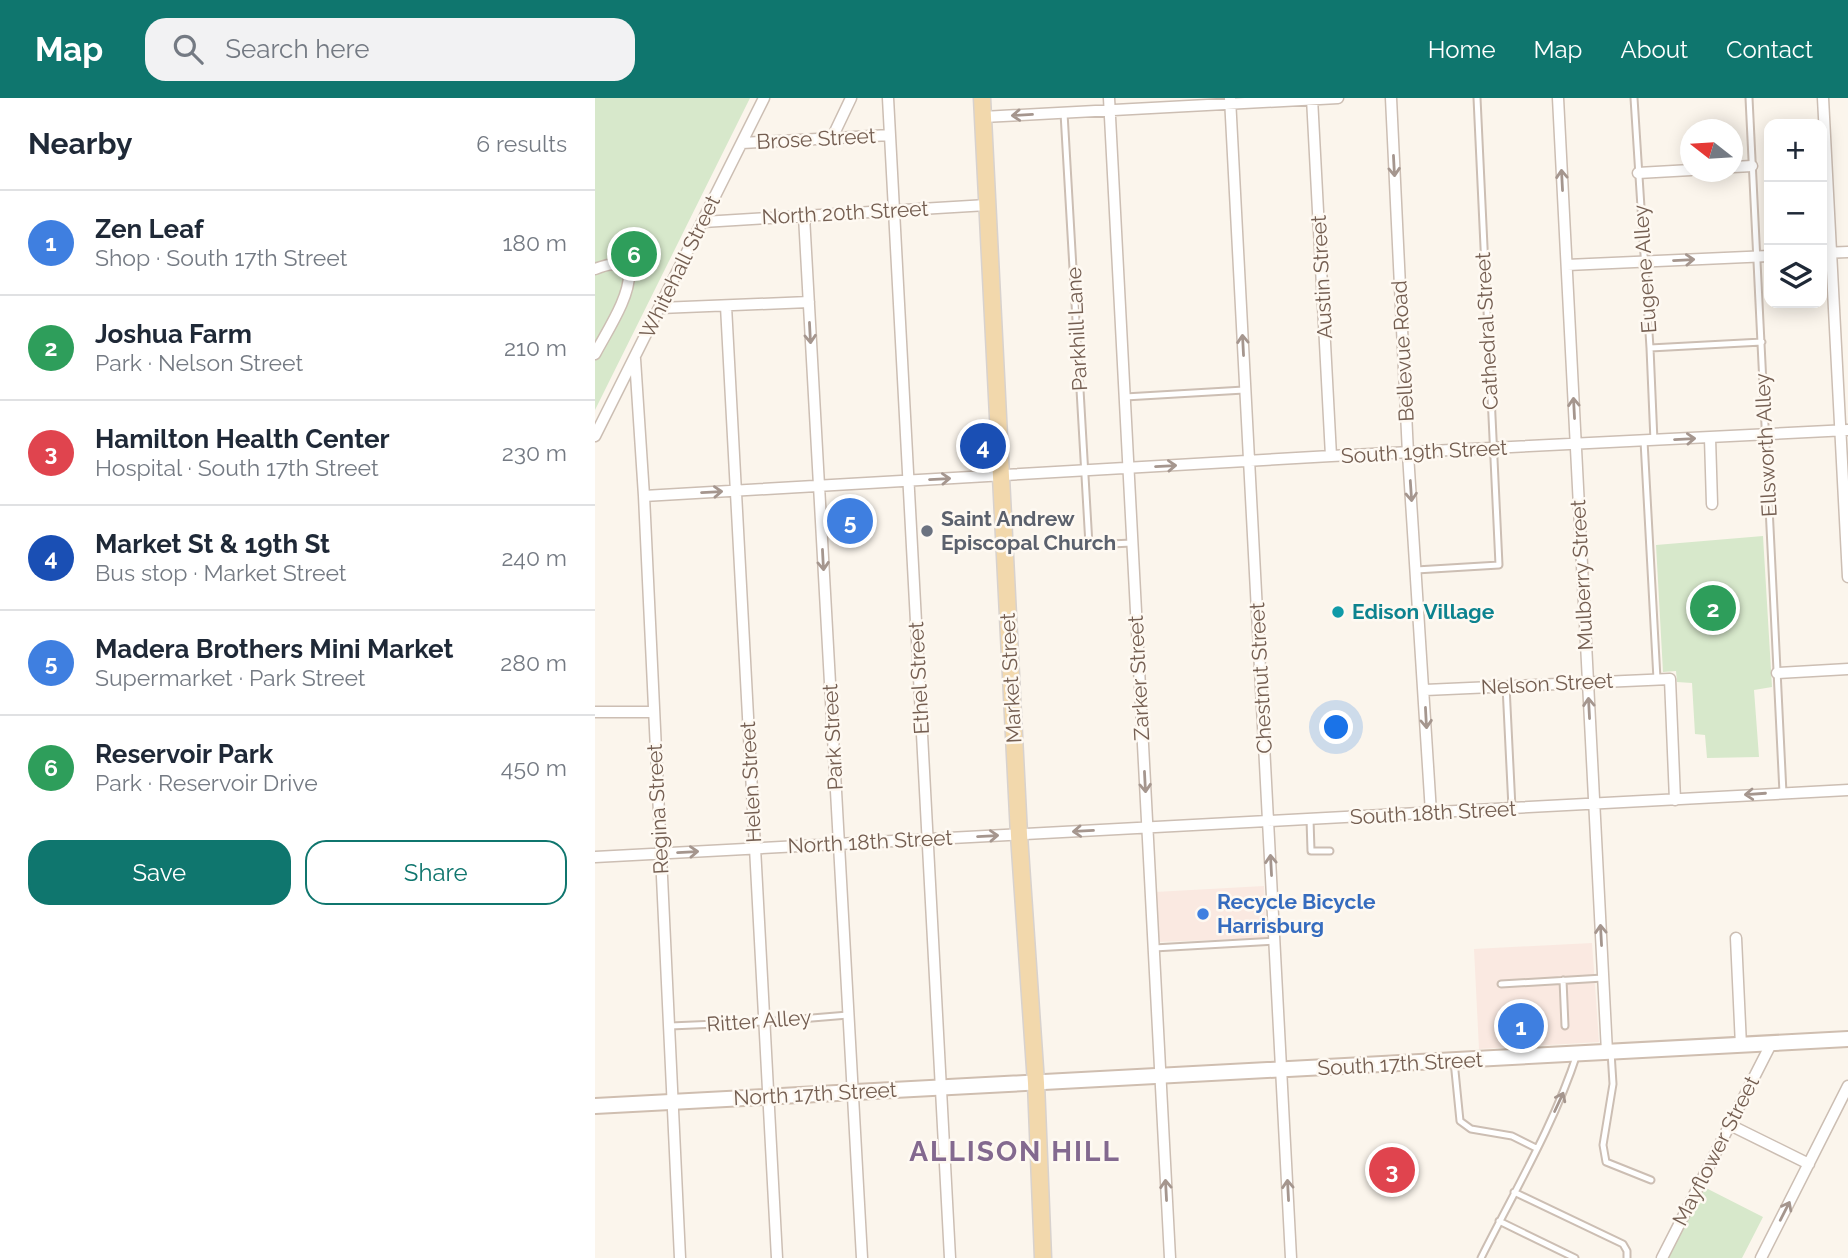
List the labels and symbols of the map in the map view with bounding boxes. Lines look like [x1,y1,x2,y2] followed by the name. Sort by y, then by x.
[1011,109,1033,122] one-way arrow
[1680,119,1743,182] north arrow
[756,123,876,154] street label: Brose Street
[1388,154,1401,177] one-way arrow
[1556,169,1569,192] one-way arrow
[634,191,725,342] street label: Whitehall Street
[761,196,929,229] street label: North 20th Street
[1628,204,1661,334] street label: Eugene Alley
[1306,214,1337,340] street label: Austin Street
[611,228,657,280] pin: 6
[1470,252,1503,411] street label: Cathedral Street
[1673,253,1696,266] one-way arrow
[1061,266,1092,392] street label: Parkhill Lane
[1386,280,1419,422] street label: Bellevue Road
[804,321,817,344] one-way arrow
[1237,334,1250,357] one-way arrow
[1749,373,1782,517] street label: Ellsworth Alley
[1567,396,1580,419] one-way arrow
[960,420,1006,472] pin: 4
[1673,432,1695,445] one-way arrow
[1340,435,1508,468] street label: South 19th Street
[1154,460,1177,473] one-way arrow
[928,472,951,485] one-way arrow
[1404,479,1417,502] one-way arrow
[701,485,724,498] one-way arrow
[827,495,873,547] pin: 5
[1565,499,1598,651] street label: Mulberry Street
[941,506,1116,555] place label: Saint Andrew Episcopal Church
[919,523,935,539] marker: Saint Andrew Episcopal Church
[817,548,830,571] one-way arrow
[1690,582,1736,634] pin: 2
[1352,599,1495,624] place label: Edison Village
[1244,602,1277,754] street label: Chestnut Street
[1330,604,1346,620] marker: Edison Village
[995,612,1026,744] street label: Market Street
[1123,615,1154,741] street label: Zarker Street
[903,621,934,735] street label: Ethel Street
[1480,668,1614,699] street label: Nelson Street
[817,683,848,791] street label: Park Street
[1582,697,1595,720] one-way arrow
[1420,706,1433,729] one-way arrow
[1319,710,1353,744] your location
[735,721,766,843] street label: Helen Street
[642,743,673,875] street label: Regina Street
[1139,770,1152,793] one-way arrow
[1744,788,1767,801] one-way arrow
[1349,796,1517,829] street label: South 18th Street
[787,825,953,858] street label: North 18th Street
[1072,825,1095,838] one-way arrow
[976,830,999,843] one-way arrow
[676,845,698,858] one-way arrow
[1264,854,1277,877] one-way arrow
[1217,889,1376,938] place label: Recycle Bicycle Harrisburg
[1195,906,1211,922] marker: Recycle Bicycle Harrisburg
[1594,924,1607,947] one-way arrow
[1498,1000,1544,1052] pin: 1
[706,1004,812,1037] street label: Ritter Alley
[1317,1047,1483,1080] street label: South 17th Street
[1667,1072,1764,1230] street label: Mayflower Street
[733,1077,897,1110] street label: North 17th Street
[1552,1092,1566,1113] one-way arrow
[909,1135,1121,1168] district label: ALLISON HILL
[1369,1144,1415,1196] pin: 3
[1160,1179,1173,1202] one-way arrow
[1281,1179,1294,1202] one-way arrow
[1779,1201,1793,1222] one-way arrow

